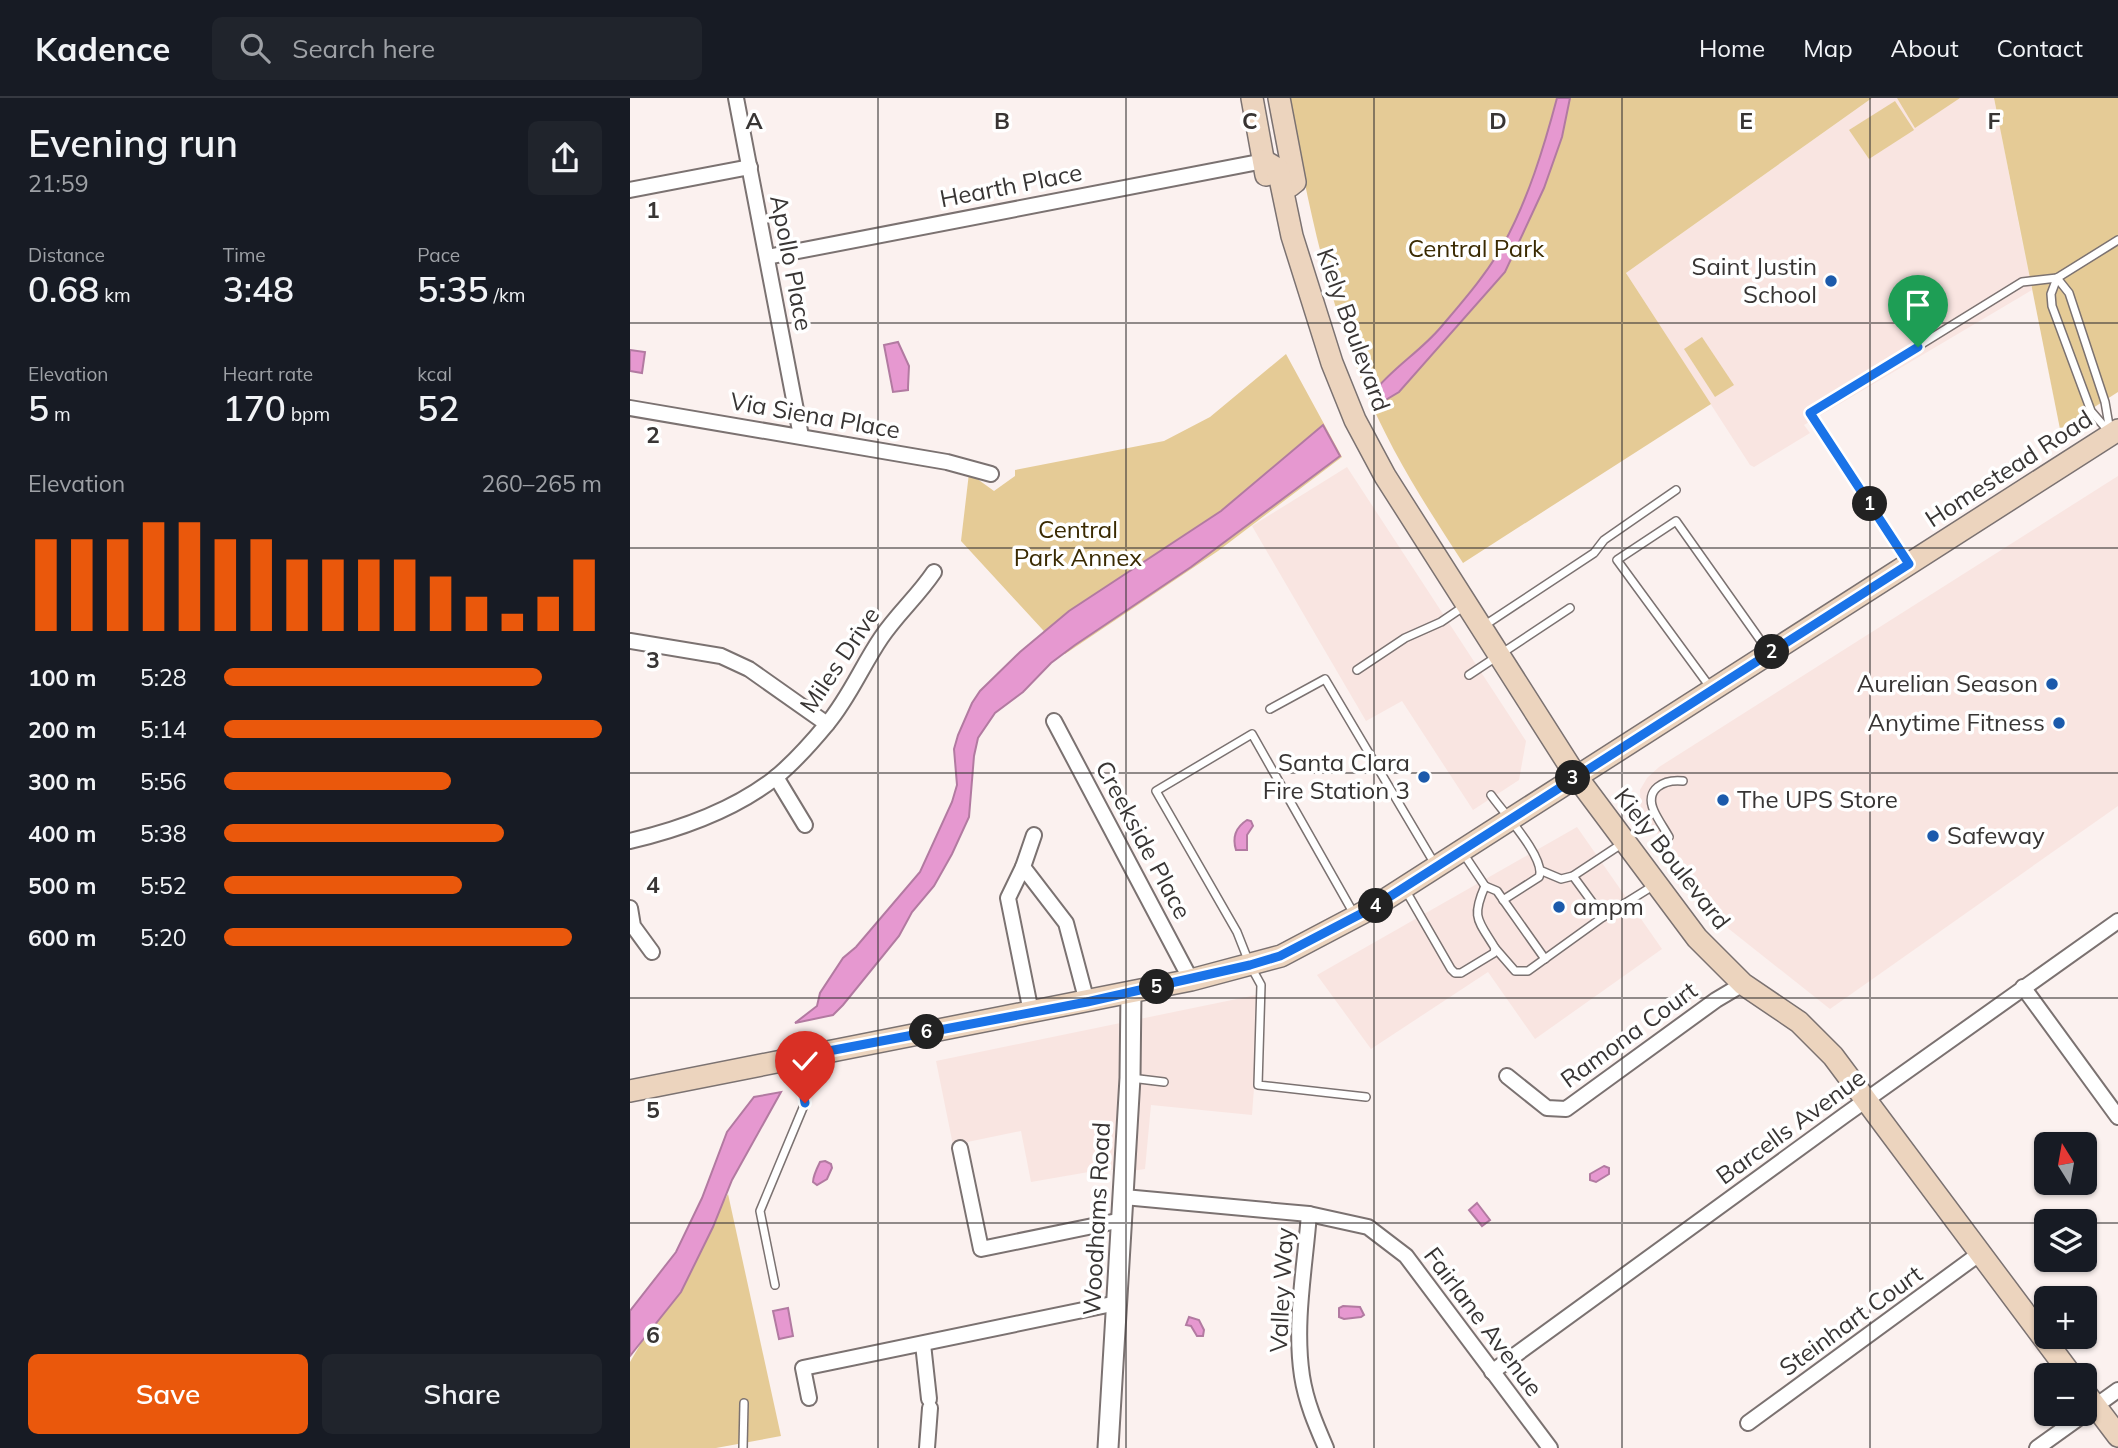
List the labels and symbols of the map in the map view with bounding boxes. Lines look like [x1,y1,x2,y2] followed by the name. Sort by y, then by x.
[745,106,763,135] text: A
[994,106,1010,135] text: B
[1242,106,1258,135] text: C
[1489,106,1507,135] text: D
[1739,106,1753,135] text: E
[1987,106,2001,135] text: F
[937,157,1085,214] street label: Hearth Place
[764,192,820,333] street label: Apollo Place
[646,195,660,224] text: 1
[1408,233,1545,263] park label: Central Park
[1311,244,1397,415] street label: Kiely Boulevard
[1692,251,1817,309] place label: Saint Justin School
[1823,273,1839,289] marker: Saint Justin School
[1888,275,1948,347] pin
[728,385,902,445] street label: Via Siena Place
[1919,403,2098,533] street label: Homestead Road
[646,420,660,449] text: 2
[1852,486,1888,522] pin: 1
[1014,514,1142,572] park label: Central Park Annex
[793,601,885,718] street label: Miles Drive
[1754,634,1790,670] pin: 2
[646,645,660,674] text: 3
[1857,668,2038,698] place label: Aurelian Season
[2044,676,2060,692] marker: Aurelian Season
[1867,707,2045,737] place label: Anytime Fitness
[2051,715,2067,731] marker: Anytime Fitness
[1263,747,1410,805] place label: Santa Clara Fire Station 3
[1090,755,1198,924] street label: Creekside Place
[1556,760,1590,796] pin: 3
[1416,769,1432,785] marker: Santa Clara Fire Station 3
[1608,782,1737,935] street label: Kiely Boulevard
[1737,784,1898,814] place label: The UPS Store
[1715,792,1731,808] marker: The UPS Store
[1947,820,2045,850] place label: Safeway
[1925,828,1941,844] marker: Safeway
[646,870,660,899] text: 4
[1358,888,1394,924] pin: 4
[1573,891,1644,921] place label: ampm
[1551,899,1567,915] marker: ampm
[1140,970,1174,1004] pin: 5
[1554,975,1702,1094] street label: Ramona Court
[910,1014,944,1049] pin: 6
[775,1031,835,1103] pin
[1710,1062,1871,1190] street label: Barcells Avenue
[646,1095,660,1124] text: 5
[1076,1121,1116,1316] street label: Woodhams Road
[2034,1132,2096,1195] north arrow
[1263,1226,1299,1353] street label: Valley Way
[1418,1241,1550,1402] street label: Fairlane Avenue
[1773,1258,1928,1382] street label: Steinhart Court
[646,1320,660,1349] text: 6

